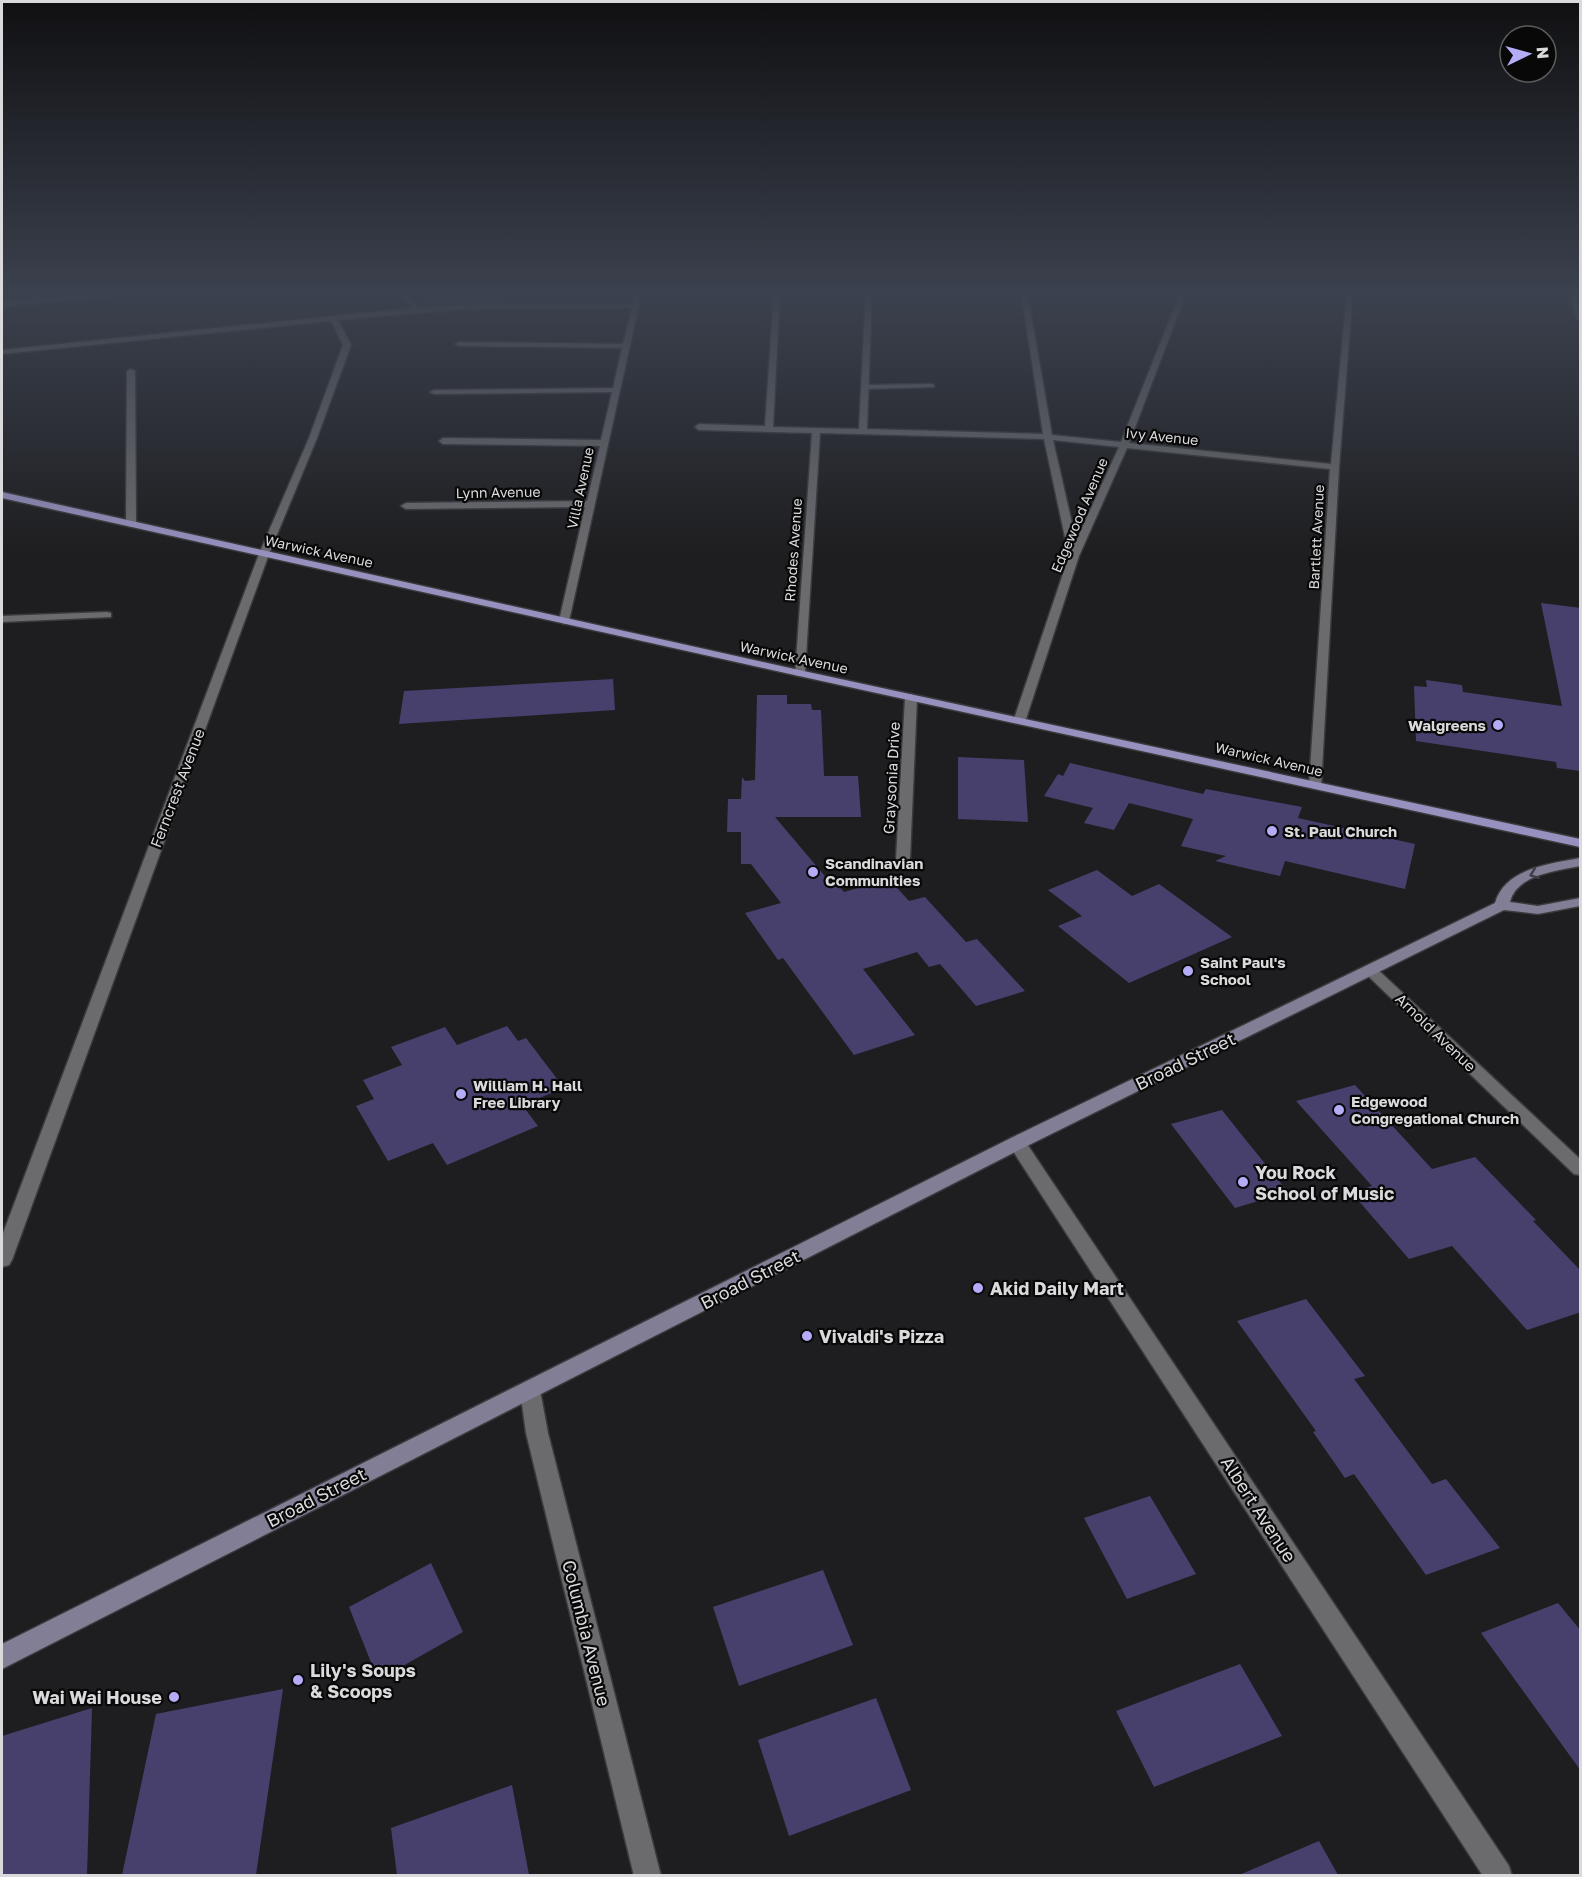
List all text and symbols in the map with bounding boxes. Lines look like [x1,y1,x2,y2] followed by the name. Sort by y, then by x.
[1498,24,1558,84] north arrow
[1532,46,1553,60] text: N
[1125,424,1199,448] street label: Ivy Avenue
[563,446,597,530] street label: Villa Avenue
[1047,455,1111,575] street label: Edgewood Avenue
[455,483,541,501] street label: Lynn Avenue
[1305,484,1327,590] street label: Bartlett Avenue
[781,498,805,602] street label: Rhodes Avenue
[263,531,375,571] street label: Warwick Avenue
[738,637,850,677] street label: Warwick Avenue
[1408,716,1486,734] place label: Walgreens
[1491,718,1505,732] marker: Walgreens
[879,721,903,835] street label: Graysonia Drive
[146,726,208,850] street label: Ferncrest Avenue
[1213,738,1325,780] street label: Warwick Avenue
[1284,822,1397,840] place label: St. Paul Church
[1265,824,1279,838] marker: St. Paul Church
[825,854,923,889] place label: Scandinavian Communities
[806,865,820,879] marker: Scandinavian Communities
[1529,867,1540,880] one-way arrow
[1200,953,1286,988] place label: Saint Paul's School
[1181,964,1195,978] marker: Saint Paul's School
[1392,989,1480,1075] street label: Arnold Avenue
[1131,1027,1239,1095] street label: Broad Street
[473,1076,582,1111] place label: William H. Hall Free Library
[454,1087,468,1101] marker: William H. Hall Free Library
[1351,1092,1519,1127] place label: Edgewood Congregational Church
[1332,1103,1346,1117] marker: Edgewood Congregational Church
[1255,1161,1394,1204] place label: You Rock School of Music
[1236,1175,1250,1189] marker: You Rock School of Music
[697,1245,803,1313] street label: Broad Street
[990,1277,1124,1299] place label: Akid Daily Mart
[971,1281,985,1295] marker: Akid Daily Mart
[819,1325,944,1347] place label: Vivaldi's Pizza
[800,1329,814,1343] marker: Vivaldi's Pizza
[1217,1452,1301,1566] street label: Albert Avenue
[263,1463,369,1531] street label: Broad Street
[558,1558,616,1708] street label: Columbia Avenue
[310,1659,416,1702] place label: Lily's Soups & Scoops
[291,1673,305,1687] marker: Lily's Soups & Scoops
[32,1686,162,1708] place label: Wai Wai House
[167,1690,181,1704] marker: Wai Wai House

